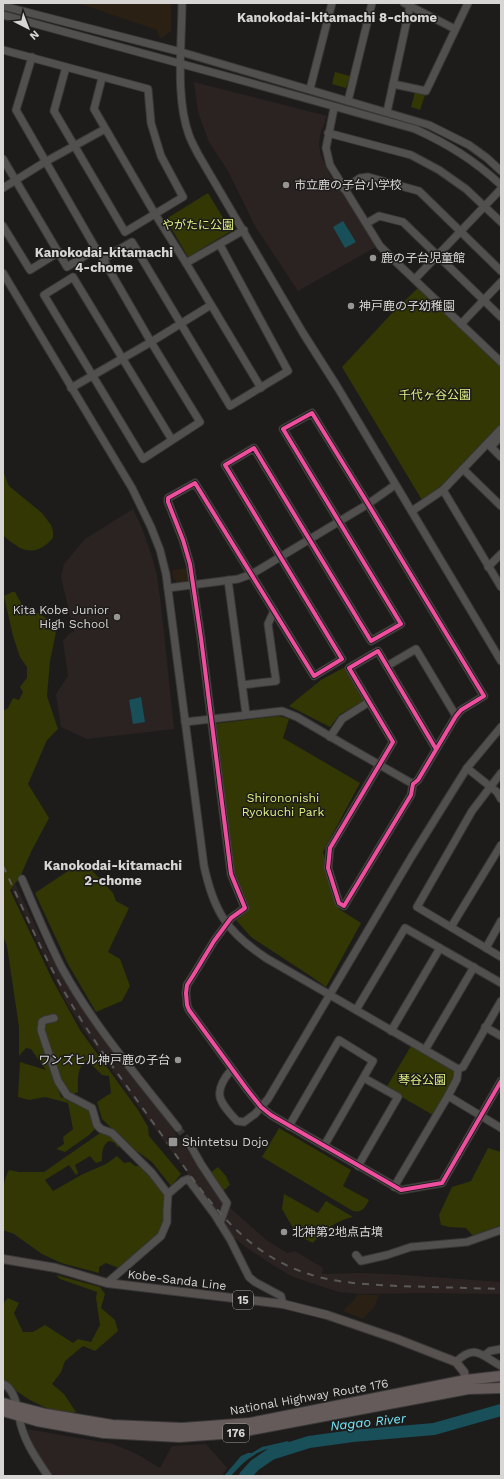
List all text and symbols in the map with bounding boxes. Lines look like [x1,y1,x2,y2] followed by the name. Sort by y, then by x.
[8,8,48,48] north arrow
[237,10,437,25] district label: Kanokodai-kitamachi 8-chome
[27,28,42,43] text: N
[294,178,402,192] place label: 市立鹿の子台小学校
[281,180,291,190] marker: 市立鹿の子台小学校
[162,218,234,232] park label: やがたに公園
[35,245,173,275] district label: Kanokodai-kitamachi 4-chome
[381,251,465,265] place label: 鹿の子台児童館
[368,253,378,263] marker: 鹿の子台児童館
[359,299,455,313] place label: 神戸鹿の子幼稚園
[346,301,356,311] marker: 神戸鹿の子幼稚園
[399,388,471,402] park label: 千代ヶ谷公園
[13,603,109,631] place label: Kita Kobe Junior High School
[112,612,122,622] marker: Kita Kobe Junior High School
[242,791,324,819] park label: Shirononishi Ryokuchi Park
[44,858,182,888] district label: Kanokodai-kitamachi 2-chome
[38,1053,170,1067] place label: ワンズヒル神戸鹿の子台
[173,1055,183,1065] marker: ワンズヒル神戸鹿の子台
[398,1073,446,1087] park label: 琴谷公園
[182,1135,269,1149] place label: Shintetsu Dojo
[167,1136,179,1148] marker: Shintetsu Dojo
[292,1225,383,1239] place label: 北神第2地点古墳
[279,1227,289,1237] marker: 北神第2地点古墳
[127,1267,227,1293] street label: Kobe-Sanda Line
[233,1291,253,1309] road number: 15
[229,1376,389,1418] street label: National Highway Route 176
[329,1410,408,1433] water label: Nagao River
[223,1424,249,1442] road number: 176

